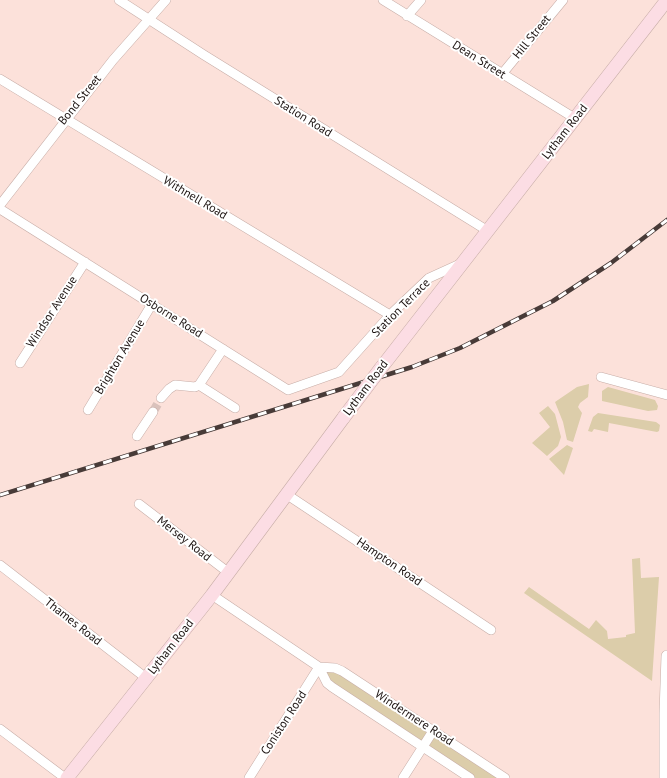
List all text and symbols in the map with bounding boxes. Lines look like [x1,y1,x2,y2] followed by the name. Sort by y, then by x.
[510,12,554,62] street label: Hill Street
[450,38,508,82] street label: Dean Street
[55,72,105,128] street label: Bond Street
[272,94,334,140] street label: Station Road
[539,102,591,162] street label: Lytham Road
[160,173,230,223] street label: Withnell Road
[24,274,80,350] street label: Windsor Avenue
[369,276,433,340] street label: Station Terrace
[137,291,205,341] street label: Osborne Road
[92,317,148,397] street label: Brighton Avenue
[341,357,391,419] street label: Lytham Road
[154,513,214,565] street label: Mersey Road
[354,535,424,589] street label: Hampton Road
[42,595,104,649] street label: Thames Road
[145,617,197,677] street label: Lytham Road
[372,687,456,749] street label: Windermere Road
[258,688,310,758] street label: Coniston Road

